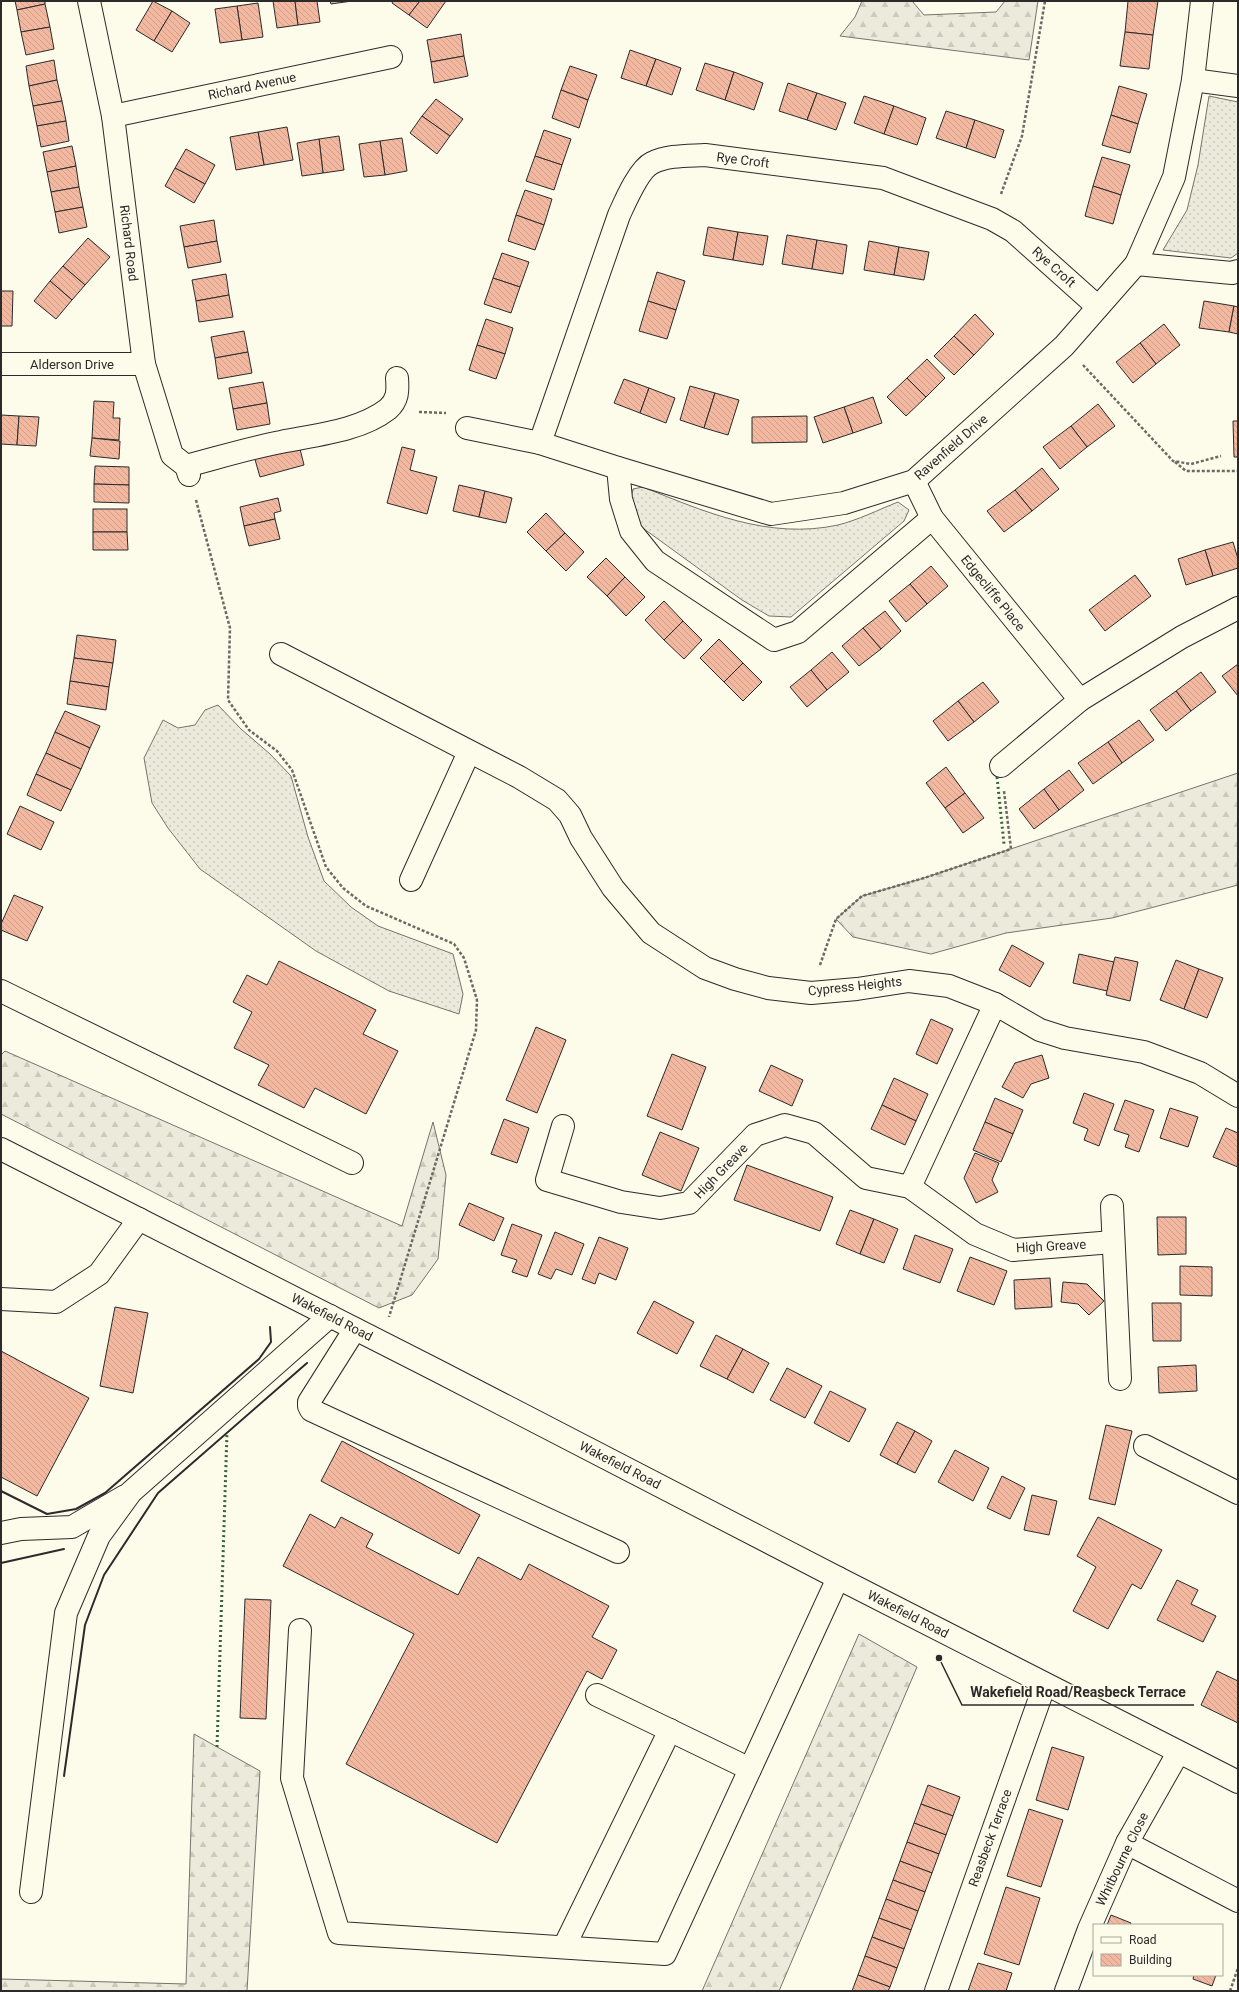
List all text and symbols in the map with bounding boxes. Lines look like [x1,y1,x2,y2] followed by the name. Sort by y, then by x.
[207,69,297,103] street label: Richard Avenue
[716,149,770,171] street label: Rye Croft
[117,204,141,282] street label: Richard Road
[1029,244,1079,290] street label: Rye Croft
[30,357,114,372] street label: Alderson Drive
[911,411,991,483] street label: Ravenfield Drive
[958,552,1028,634] street label: Edgecliffe Place
[807,974,903,998] street label: Cypress Heights
[691,1140,751,1201] street label: High Greave
[1016,1237,1087,1255] street label: High Greave
[289,1290,375,1344] street label: Wakefield Road
[577,1438,663,1492] street label: Wakefield Road
[865,1587,951,1641] street label: Wakefield Road
[962,1679,1194,1705] callout: Wakefield Road/Reasbeck Terrace
[970,1684,1186,1700] text: Wakefield Road/Reasbeck Terrace
[965,1787,1015,1889] street label: Reasbeck Terrace
[1093,1810,1151,1908] street label: Whitbourne Close
[1093,1924,1223,1976] legend
[1129,1933,1157,1947] text: Road
[1129,1953,1172,1967] text: Building

